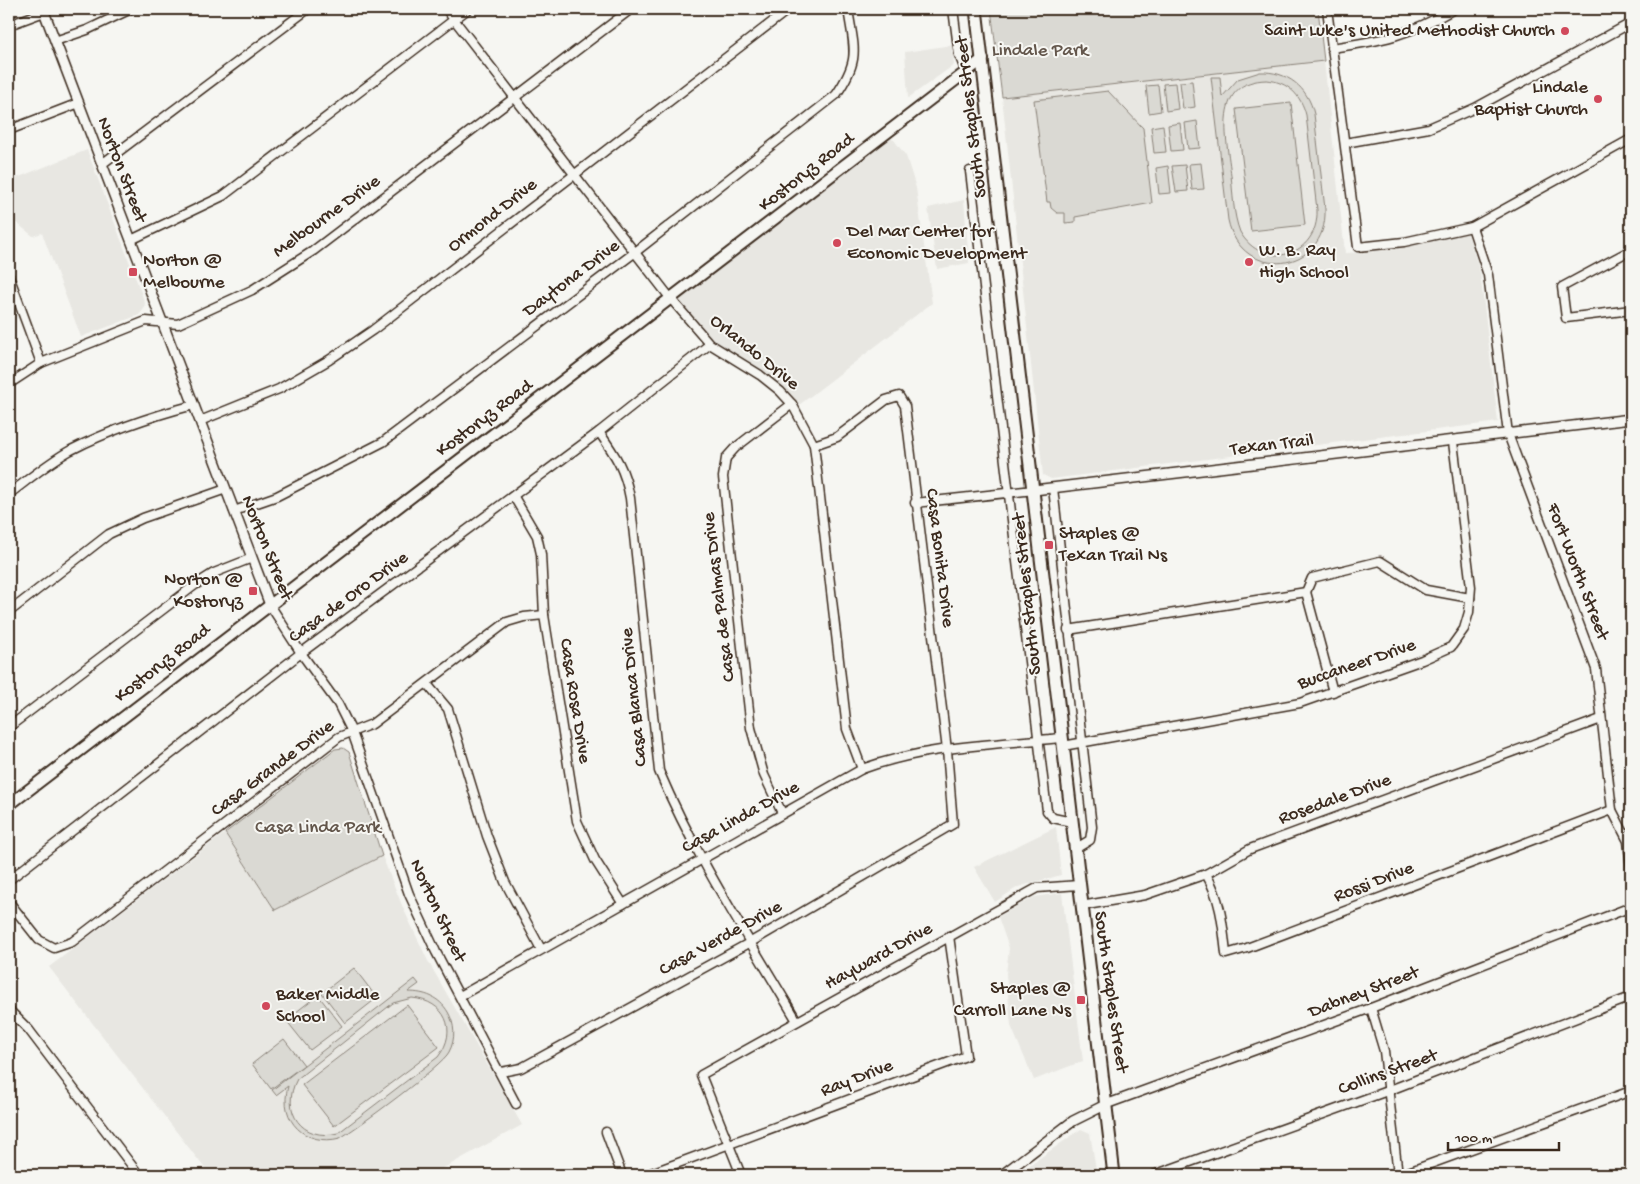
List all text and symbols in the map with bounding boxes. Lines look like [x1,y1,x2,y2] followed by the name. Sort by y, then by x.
[1264,20,1555,43] place label: Saint Luke's United Methodist Church
[1559,25,1571,37] marker: Saint Luke's United Methodist Church
[950,33,993,199] street label: South Staples Street
[992,40,1090,63] park label: Lindale Park
[1473,77,1588,122] place label: Lindale Baptist Church
[1592,93,1604,105] marker: Lindale Baptist Church
[90,114,152,228] street label: Norton Street
[754,127,861,218] street label: Kostoryz Road
[269,170,385,264] street label: Melbourne Drive
[444,174,543,258] street label: Ormond Drive
[845,221,1029,266] place label: Del Mar Center for Economic Development
[517,235,625,324] street label: Daytona Drive
[831,237,843,249] marker: Del Mar Center for Economic Development
[1259,240,1349,285] place label: W. B. Ray High School
[143,250,225,295] place label: Norton @ Melbourne
[1243,256,1255,268] marker: W. B. Ray High School
[127,266,139,278] marker: Norton @ Melbourne
[704,310,804,396] street label: Orlando Drive
[432,374,539,463] street label: Kostoryz Road
[1228,429,1315,463] street label: Texan Trail
[919,487,959,629] street label: Casa Bonita Drive
[235,492,298,606] street label: Norton Street
[1540,500,1614,646] street label: Fort Worth Street
[1008,510,1048,676] street label: South Staples Street
[698,511,742,683] street label: Casa de Palmas Drive
[1058,523,1168,568] place label: Staples @ Texan Trail Ns
[1043,539,1055,551] marker: Staples @ Texan Trail Ns
[285,547,413,649] street label: Casa de Oro Drive
[164,569,244,614] place label: Norton @ Kostoryz
[247,585,259,597] marker: Norton @ Kostoryz
[110,618,217,709] street label: Kostoryz Road
[616,626,654,767] street label: Casa Blanca Drive
[1294,634,1419,696] street label: Buccaneer Drive
[553,637,595,765] street label: Casa Rosa Drive
[207,715,339,823] street label: Casa Grande Drive
[1276,769,1395,831] street label: Rosedale Drive
[678,776,804,860] street label: Casa Linda Drive
[255,817,382,840] park label: Casa Linda Park
[403,856,472,968] street label: Norton Street
[1331,857,1417,909] street label: Rossi Drive
[656,896,787,982] street label: Casa Verde Drive
[1087,910,1133,1076] street label: South Staples Street
[821,918,937,996] street label: Hayward Drive
[1304,961,1425,1025] street label: Dabney Street
[954,978,1072,1023] place label: Staples @ Carroll Lane Ns
[275,984,380,1029] place label: Baker Middle School
[1075,994,1087,1006] marker: Staples @ Carroll Lane Ns
[260,1000,272,1012] marker: Baker Middle School
[1335,1044,1443,1102] street label: Collins Street
[818,1055,897,1103] street label: Ray Drive
[1448,1119,1559,1151] scale bar
[1454,1130,1493,1148] text: 100 m

